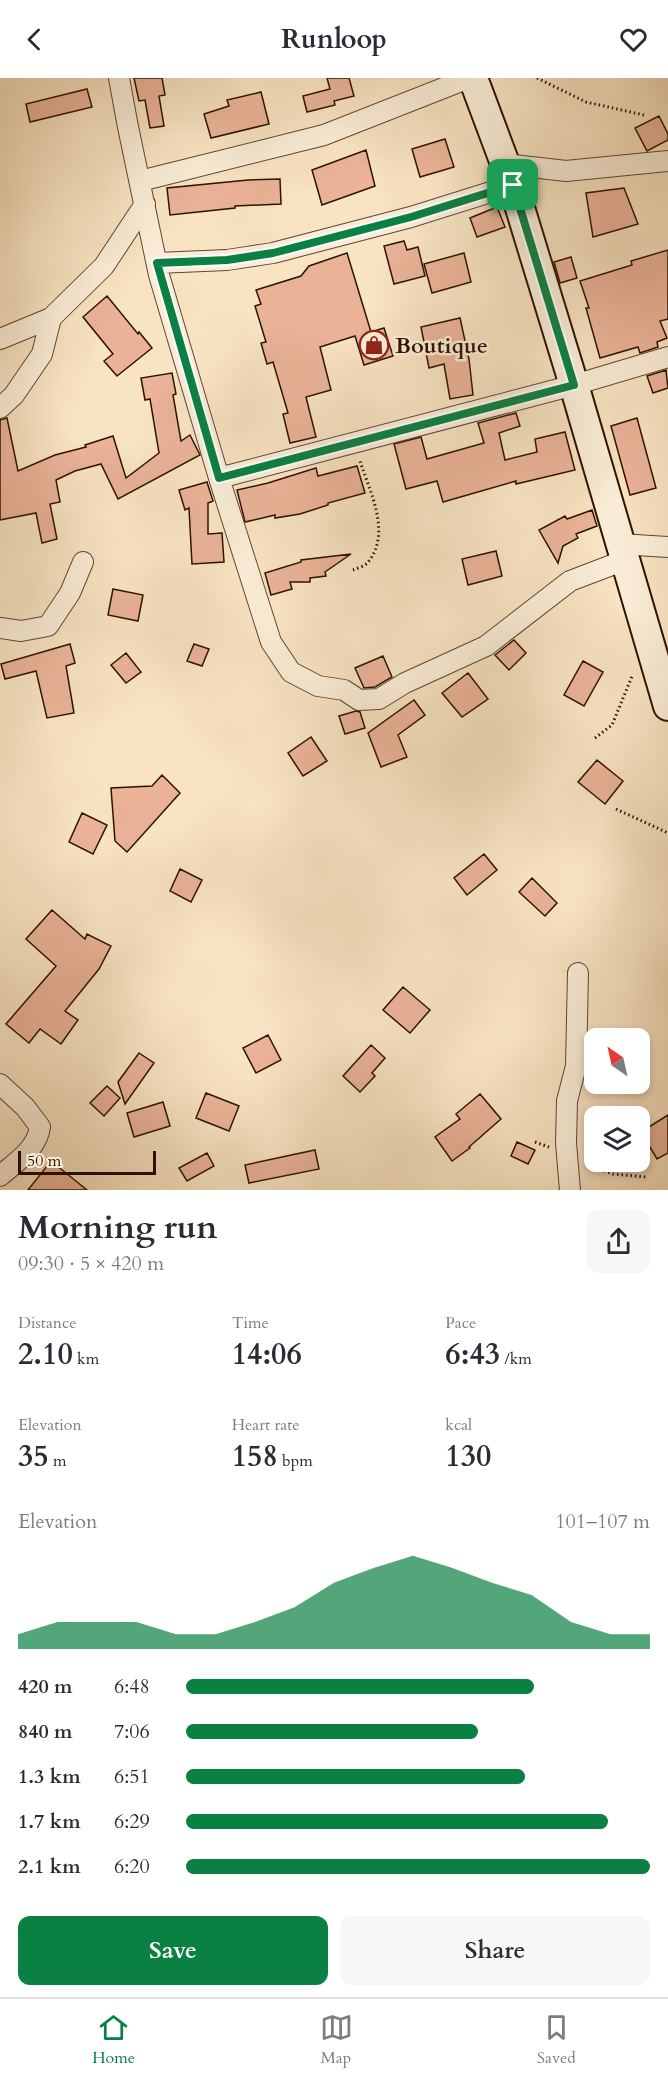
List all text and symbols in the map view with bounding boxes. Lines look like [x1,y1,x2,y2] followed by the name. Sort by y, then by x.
[281,21,387,58] text: Runloop
[18,23,51,56] icon: back
[617,23,650,56] icon: heart
[487,159,538,210] pin
[496,168,529,201] icon: arrive
[358,329,390,361] shop icon: Boutique
[395,331,488,361] place label: Boutique
[584,1028,650,1094] north arrow
[584,1028,650,1172] map controls
[584,1106,650,1172] button: layers
[18,1148,156,1176] scale bar
[27,1150,61,1172] text: 50 m
[18,1205,218,1250] text: Morning run
[587,1210,650,1273] button: share
[18,1250,164,1277] text: 09:30 · 5 × 420 m
[18,1312,76,1334] text: Distance
[232,1312,269,1334] text: Time
[445,1312,476,1334] text: Pace
[18,1334,73,1375] text: 2.10
[232,1334,302,1375] text: 14:06
[445,1334,500,1375] text: 6:43
[73,1348,99,1370] text: km
[500,1348,532,1370] text: /km
[18,1414,82,1436] text: Elevation
[232,1414,299,1436] text: Heart rate
[445,1414,472,1436] text: kcal
[18,1436,49,1477] text: 35
[232,1436,278,1477] text: 158
[445,1436,491,1477] text: 130
[49,1450,67,1472] text: m
[278,1450,313,1472] text: bpm
[18,1508,97,1535] text: Elevation
[555,1508,650,1535] text: 101–107 m
[18,1673,73,1700] text: 420 m
[114,1673,150,1700] text: 6:48
[18,1718,73,1745] text: 840 m
[114,1718,150,1745] text: 7:06
[18,1763,81,1790] text: 1.3 km
[114,1763,150,1790] text: 6:51
[18,1808,81,1835] text: 1.7 km
[114,1808,150,1835] text: 6:29
[18,1853,81,1880] text: 2.1 km
[114,1853,150,1880] text: 6:20
[18,1916,328,1985] button: Save
[340,1916,650,1985] button: Share
[92,2011,135,2069] tab: Home
[320,2011,353,2069] tab: Map
[537,2011,576,2069] tab: Saved

